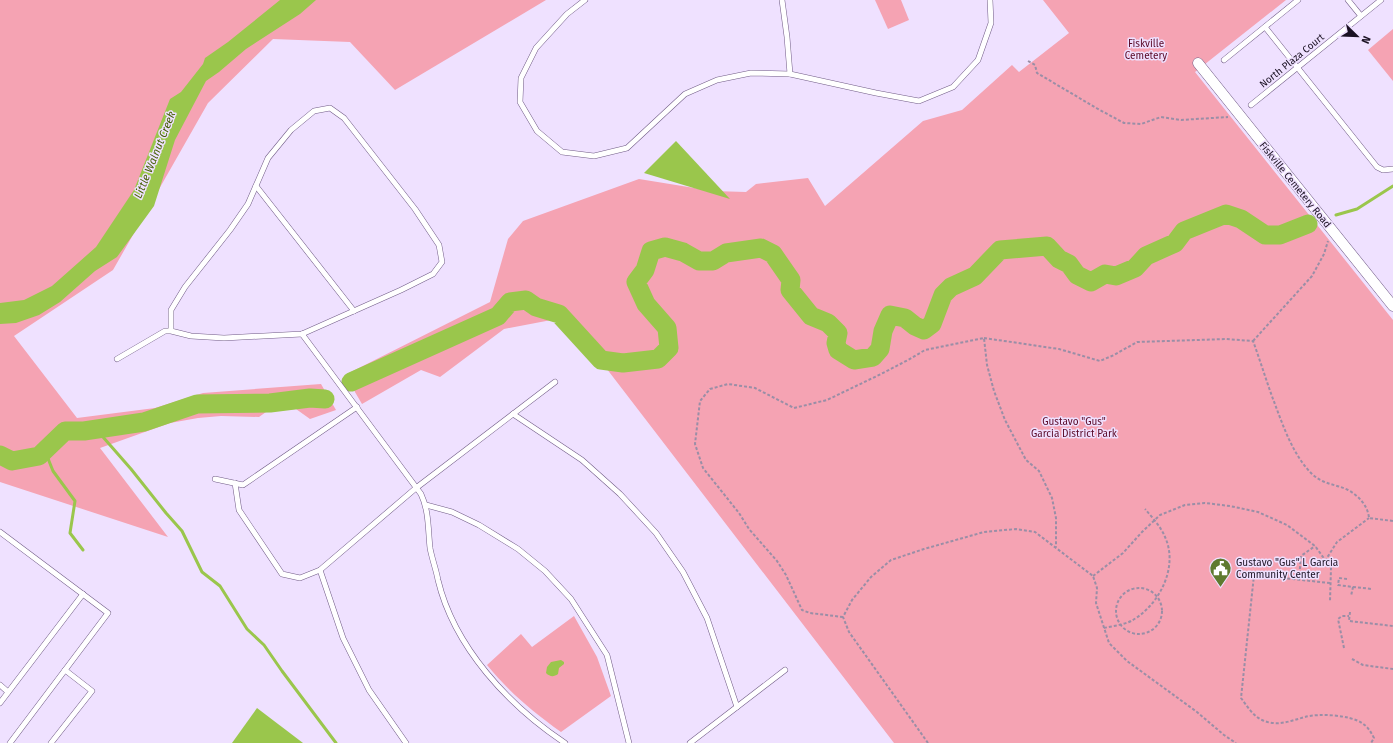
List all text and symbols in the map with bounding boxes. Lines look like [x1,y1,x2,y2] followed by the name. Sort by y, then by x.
[1337,16,1377,56] north arrow
[1257,31,1327,91] street label: North Plaza Court
[1358,34,1373,46] text: N
[1125,38,1167,62] park label: Fiskville Cemetery
[132,110,178,200] water label: Little Walnut Creek
[1257,140,1333,230] street label: Fiskville Cemetery Road
[1031,416,1118,440] park label: Gustavo "Gus" Garcia District Park
[1207,556,1233,589] public building icon: Gustavo "Gus" L Garcia Community Center
[1236,557,1338,581] place label: Gustavo "Gus" L Garcia Community Center

